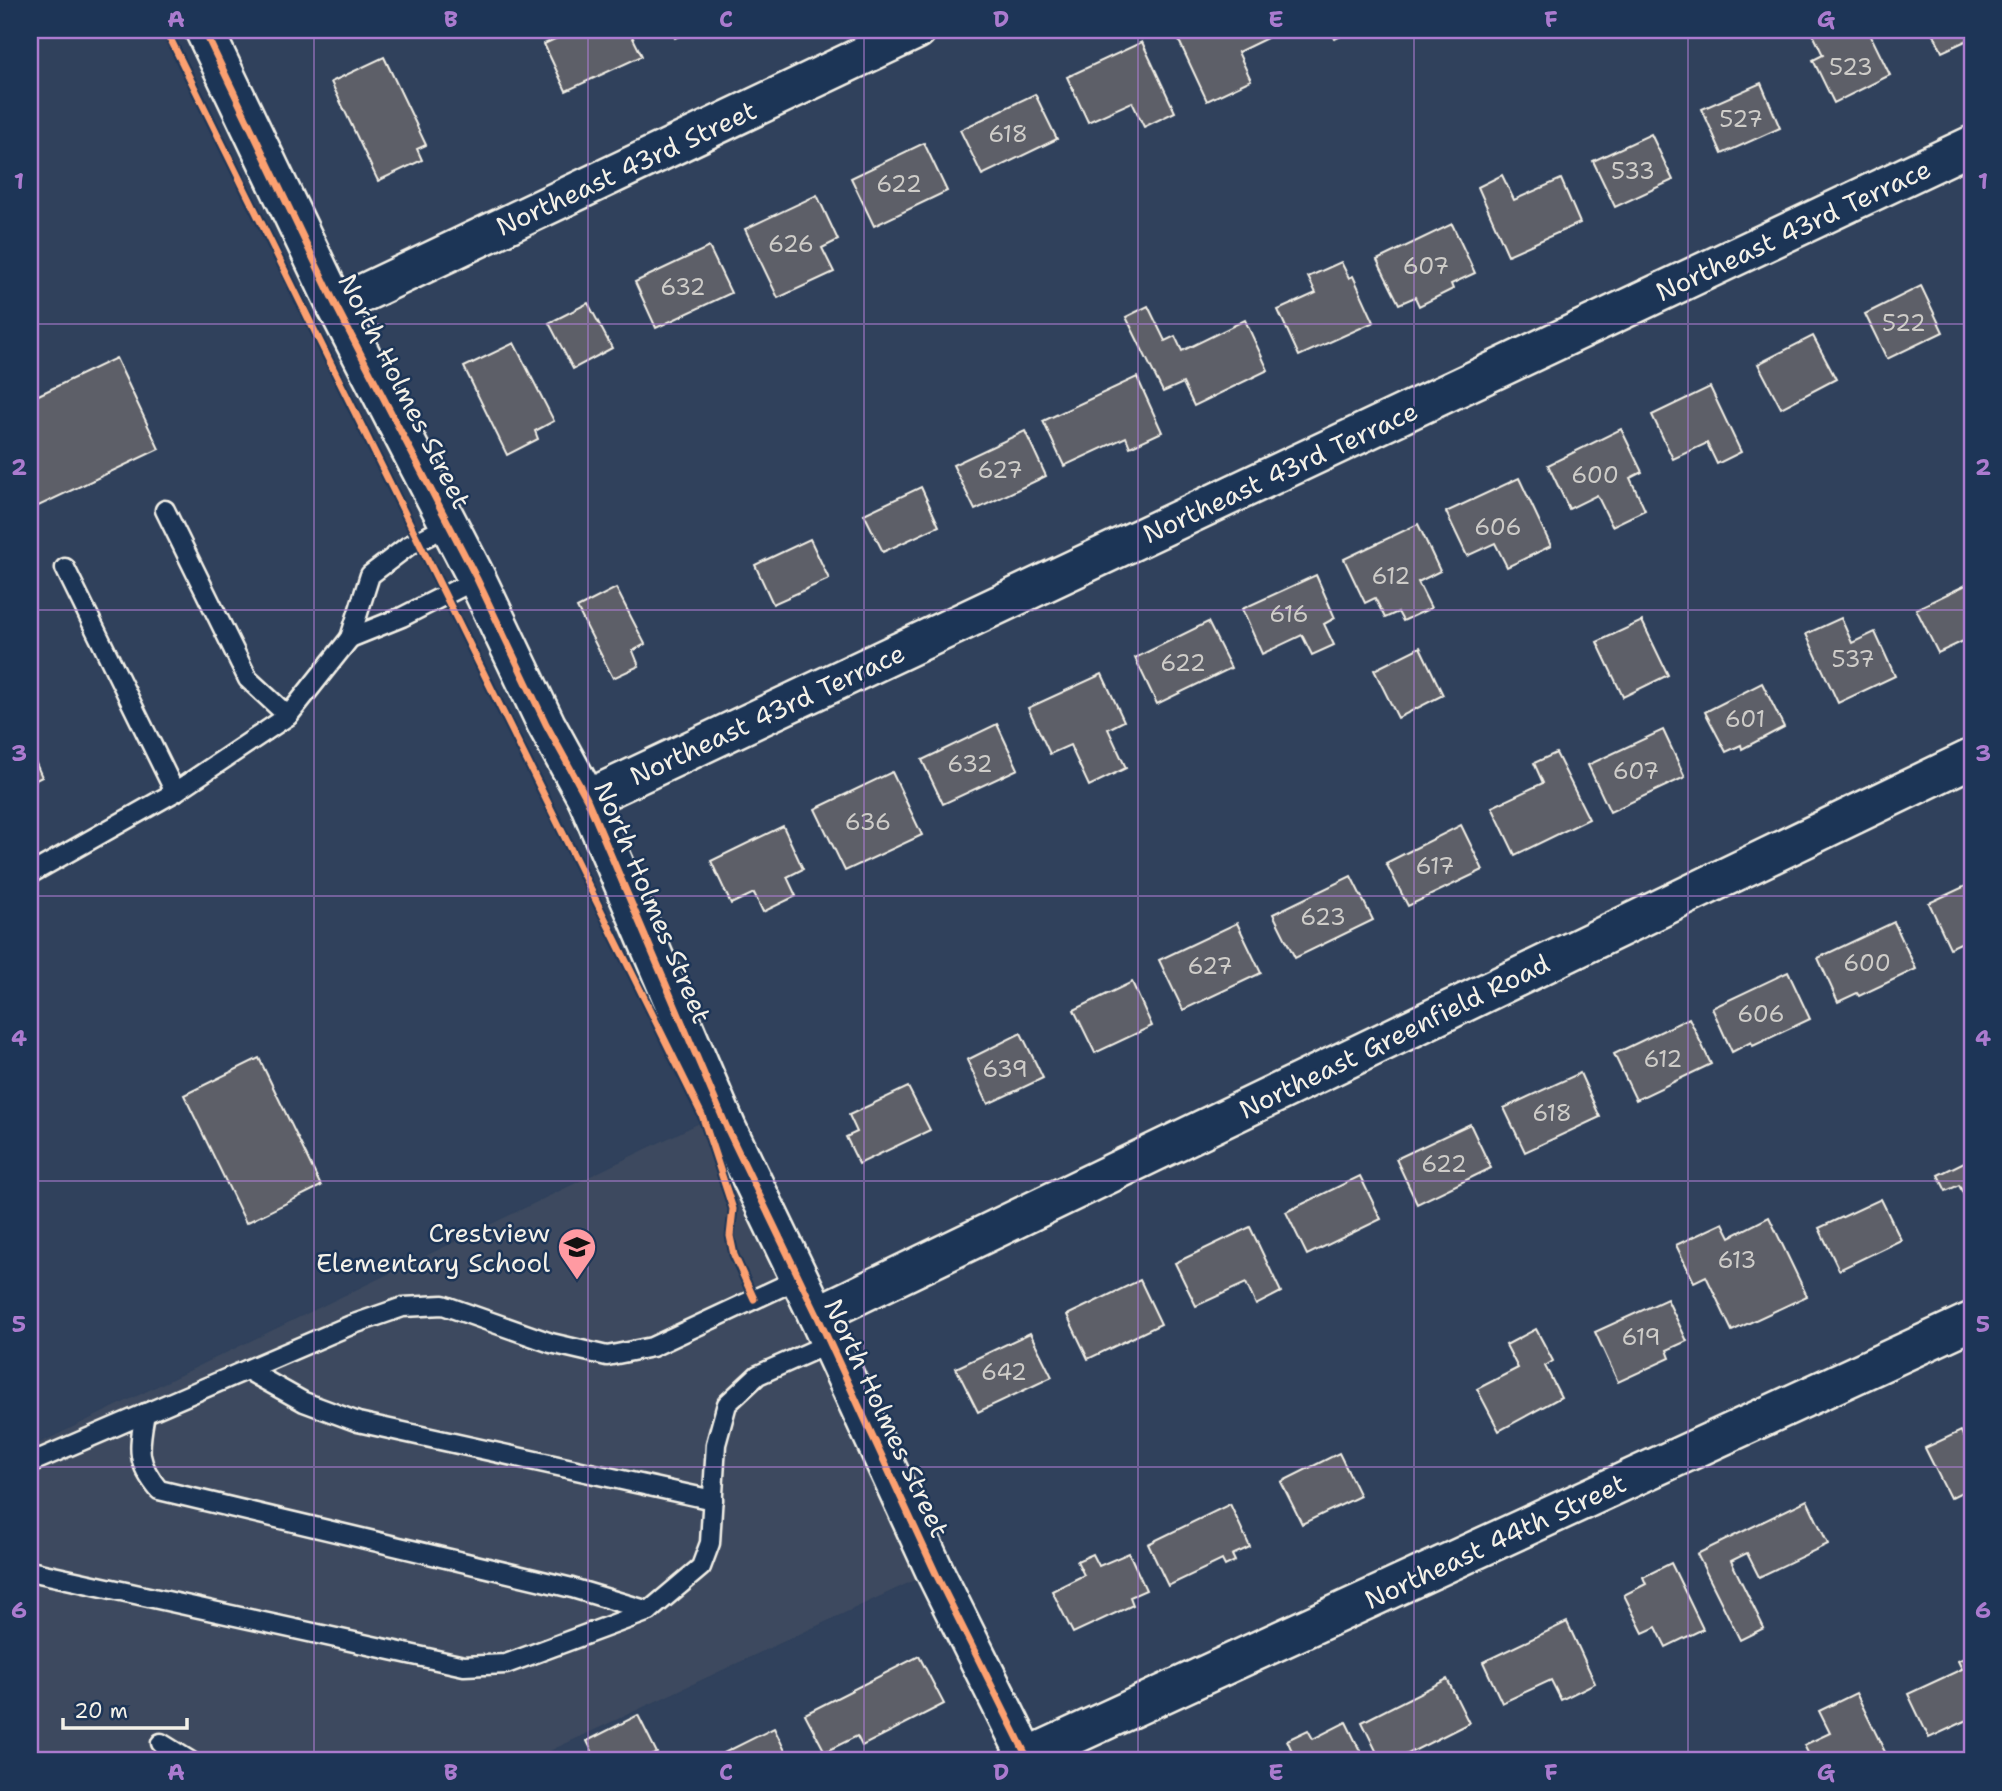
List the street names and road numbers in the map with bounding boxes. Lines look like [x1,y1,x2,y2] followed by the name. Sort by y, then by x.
[490,92,762,244] street label: Northeast 43rd Street
[1650,151,1936,309] street label: Northeast 43rd Terrace
[330,267,480,515] street label: North Holmes Street
[1137,393,1423,551] street label: Northeast 43rd Terrace
[624,635,910,793] street label: Northeast 43rd Terrace
[586,776,720,1028] street label: North Holmes Street
[1233,945,1555,1127] street label: Northeast Greenfield Road
[816,1293,958,1543] street label: North Holmes Street
[1359,1465,1631,1617] street label: Northeast 44th Street

